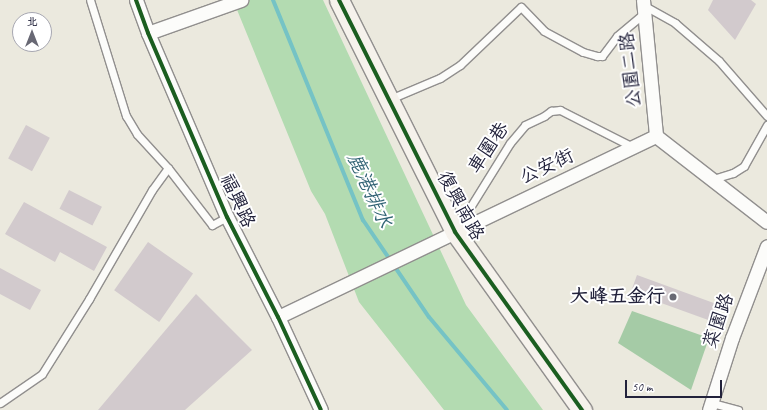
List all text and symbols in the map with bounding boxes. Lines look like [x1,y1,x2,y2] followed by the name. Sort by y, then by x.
[12,12,52,52] north arrow
[27,14,38,28] text: 北
[616,31,646,109] street label: 公園二路
[464,118,514,178] street label: 車圍巷
[516,145,578,189] street label: 公安街
[342,149,398,231] water label: 鹿港排水
[432,167,488,245] street label: 復興南路
[215,170,259,232] street label: 福興路
[570,286,665,308] place label: 大峰五金行
[699,290,739,352] street label: 菜園路
[668,292,678,302] marker: 大峰五金行
[627,372,724,398] scale bar
[632,379,652,395] text: 50 m

